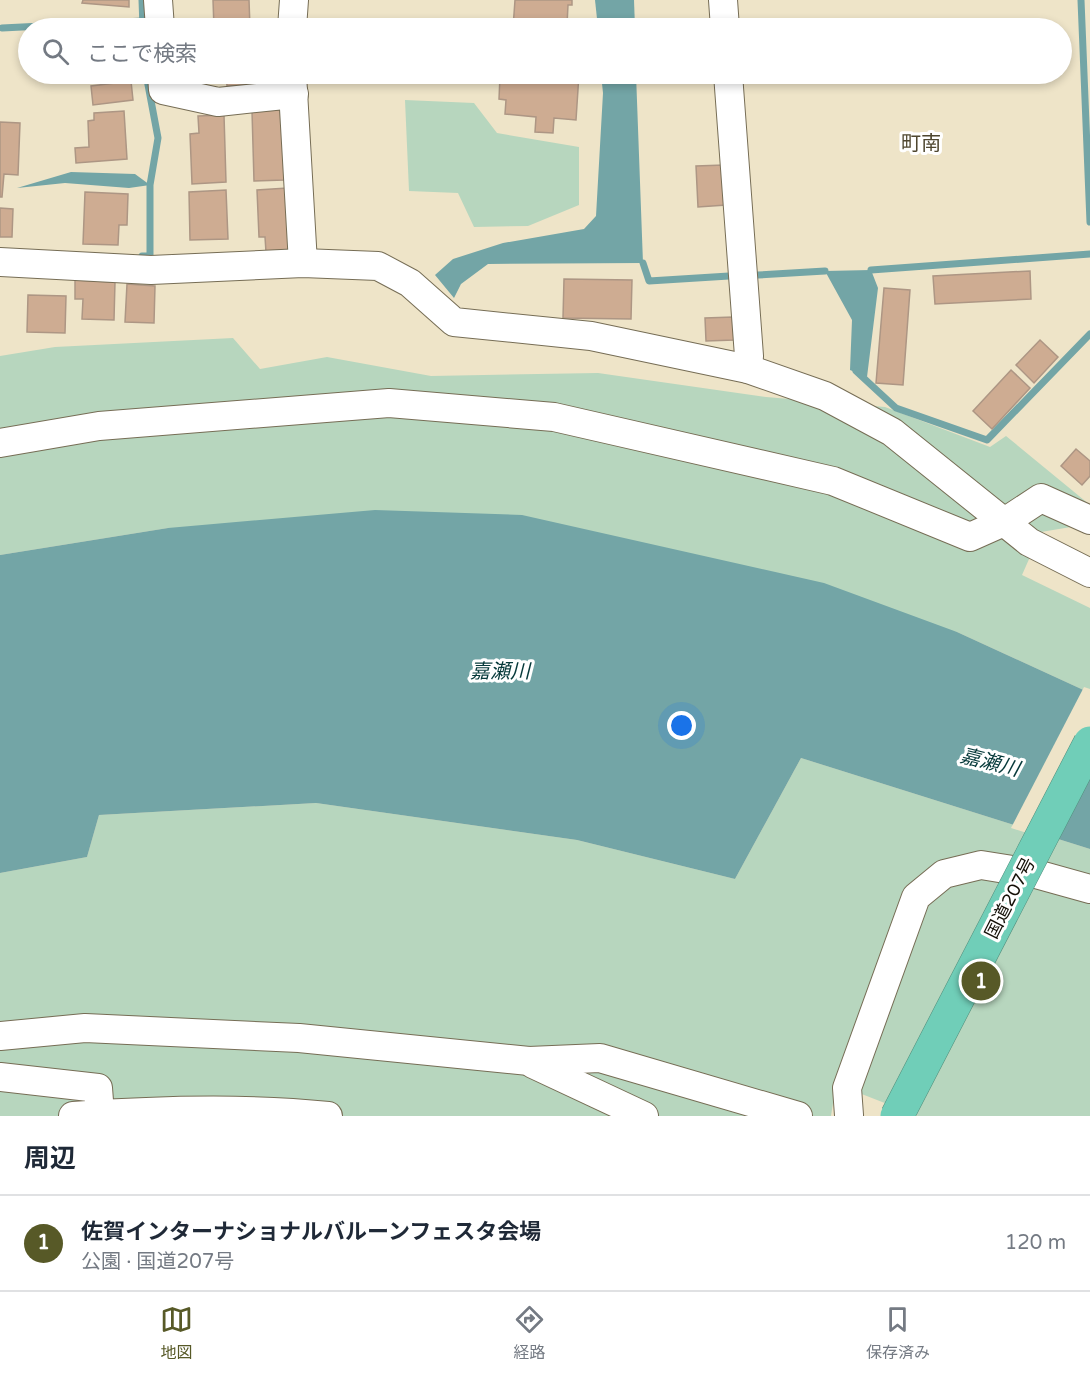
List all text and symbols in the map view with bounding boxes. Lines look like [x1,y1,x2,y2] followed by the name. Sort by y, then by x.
[18,18,1072,84] search box
[39,35,72,68] icon: search
[87,41,197,67] text: ここで検索
[901,132,941,156] district label: 町南
[470,660,532,684] water label: 嘉瀬川
[667,711,696,740] your location
[958,744,1024,782] water label: 嘉瀬川
[980,854,1040,942] street label: 国道207号
[962,958,1000,1004] pin: 1
[24,1143,76,1174] text: 周辺
[81,1219,541,1245] text: 佐賀インターナショナルバルーンフェスタ会場
[37,1231,50,1255] text: 1
[1005,1231,1066,1255] text: 120 m
[81,1250,234,1274] text: 公園 · 国道207号
[160,1303,193,1363] tab: 地図
[513,1303,546,1363] tab: 経路
[866,1303,930,1363] tab: 保存済み

